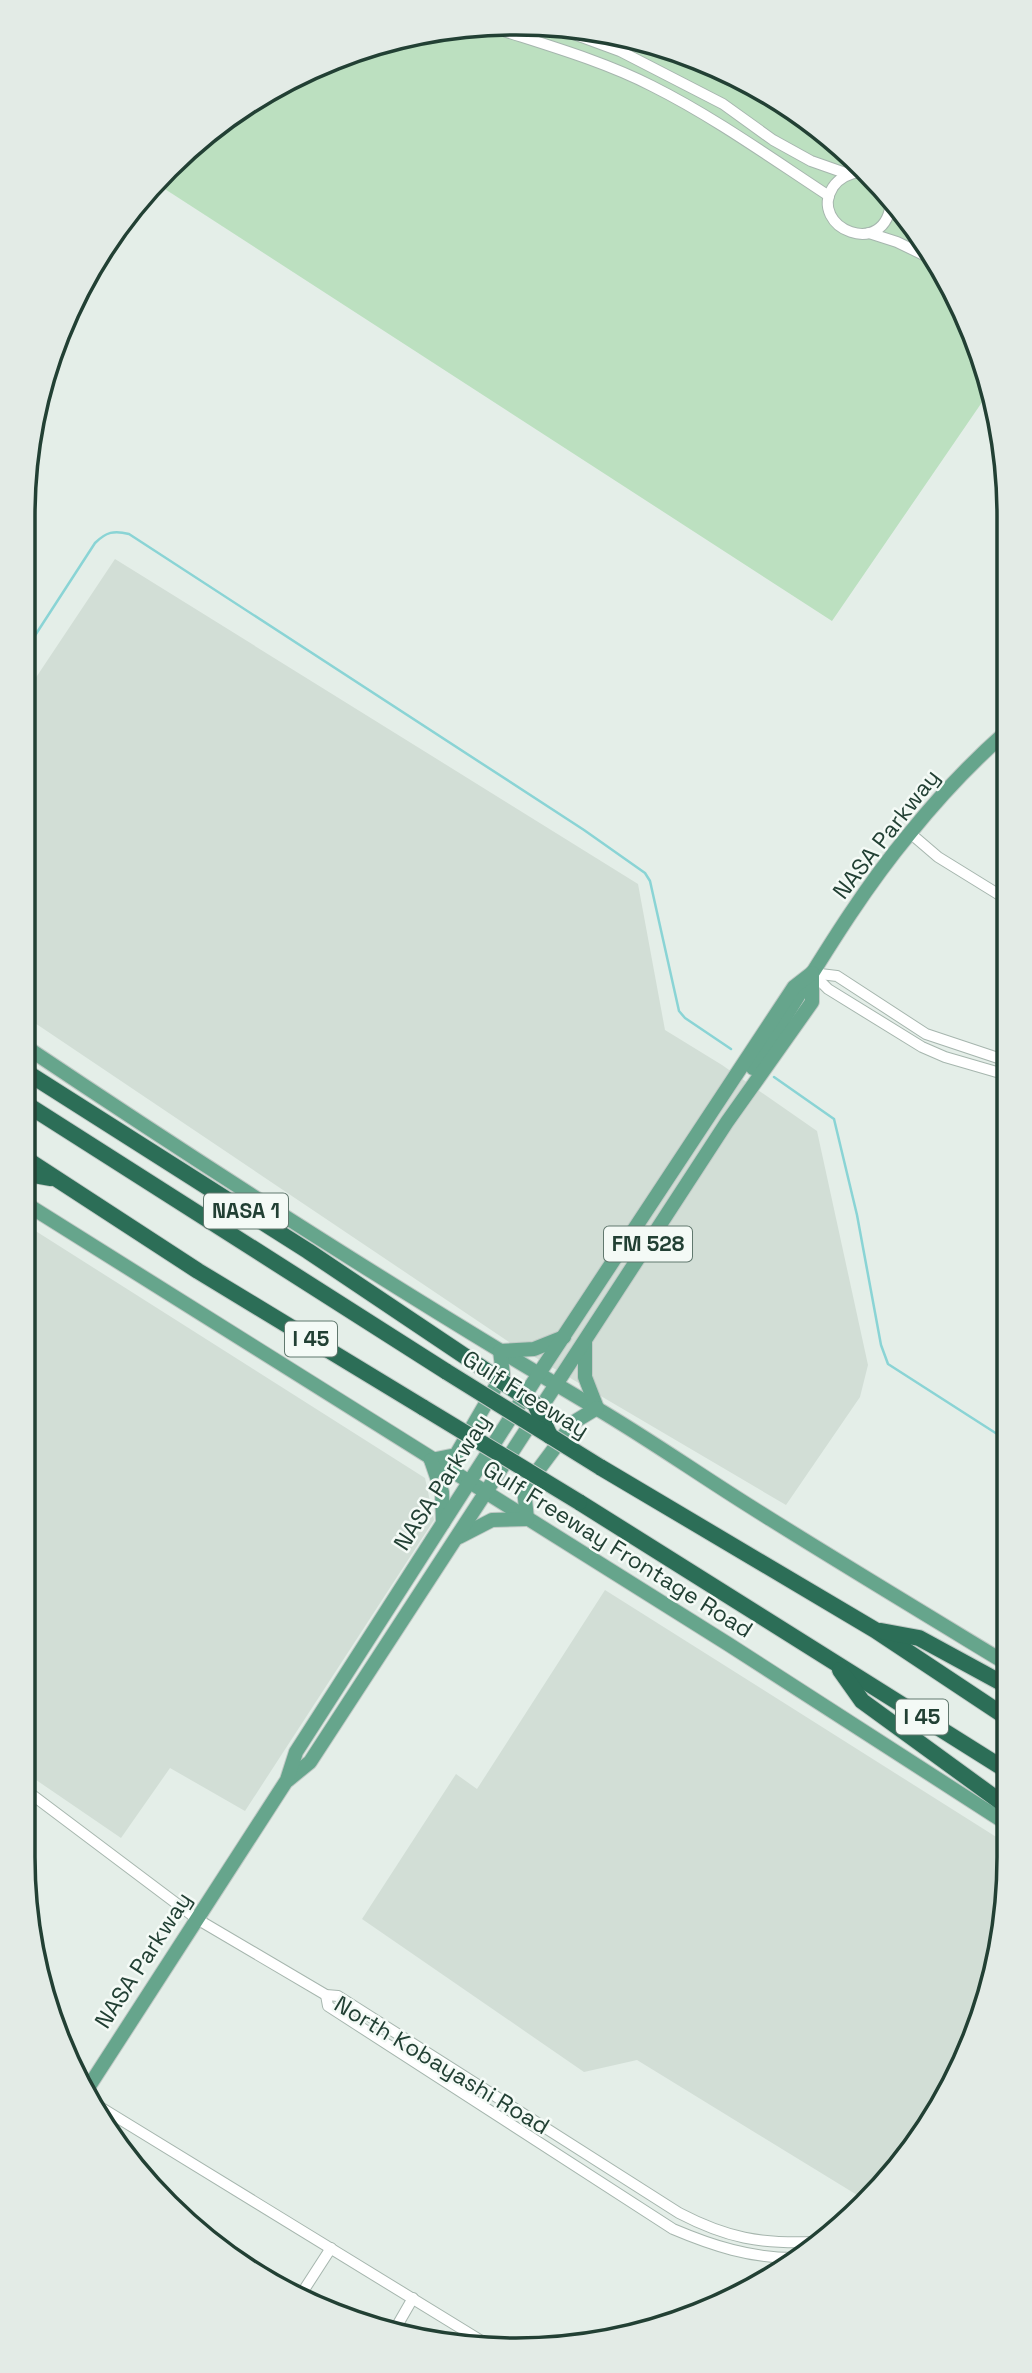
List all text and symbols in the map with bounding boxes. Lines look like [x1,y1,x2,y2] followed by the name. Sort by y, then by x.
[826,763,946,905] street label: NASA Parkway
[204,1194,288,1228] road number: NASA 1
[604,1226,692,1262] road number: FM 528
[285,1322,337,1356] road number: I 45
[457,1343,595,1445] street label: Gulf Freeway
[387,1408,497,1556] street label: NASA Parkway
[477,1453,759,1645] street label: Gulf Freeway Frontage Road
[896,1700,948,1734] road number: I 45
[88,1886,198,2034] street label: NASA Parkway
[329,1989,555,2141] street label: North Kobayashi Road

